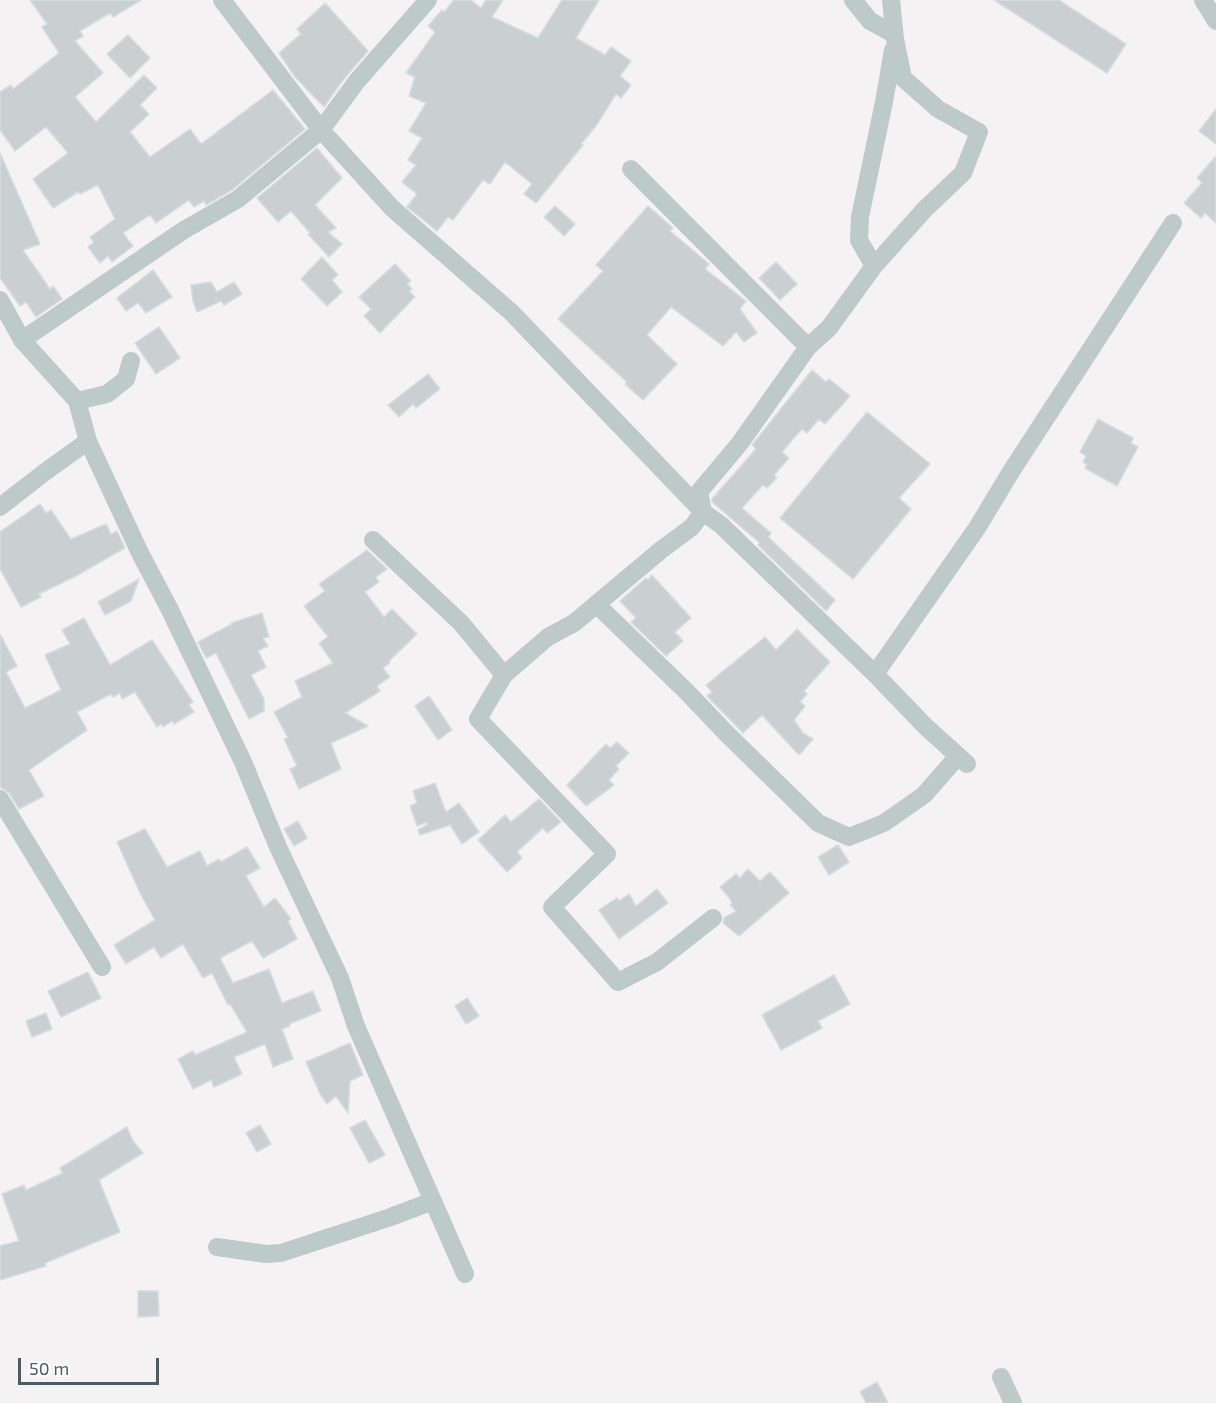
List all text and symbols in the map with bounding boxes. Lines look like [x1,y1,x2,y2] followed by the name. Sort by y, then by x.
[21,1346,162,1384] scale bar
[29,1357,69,1379] text: 50 m

